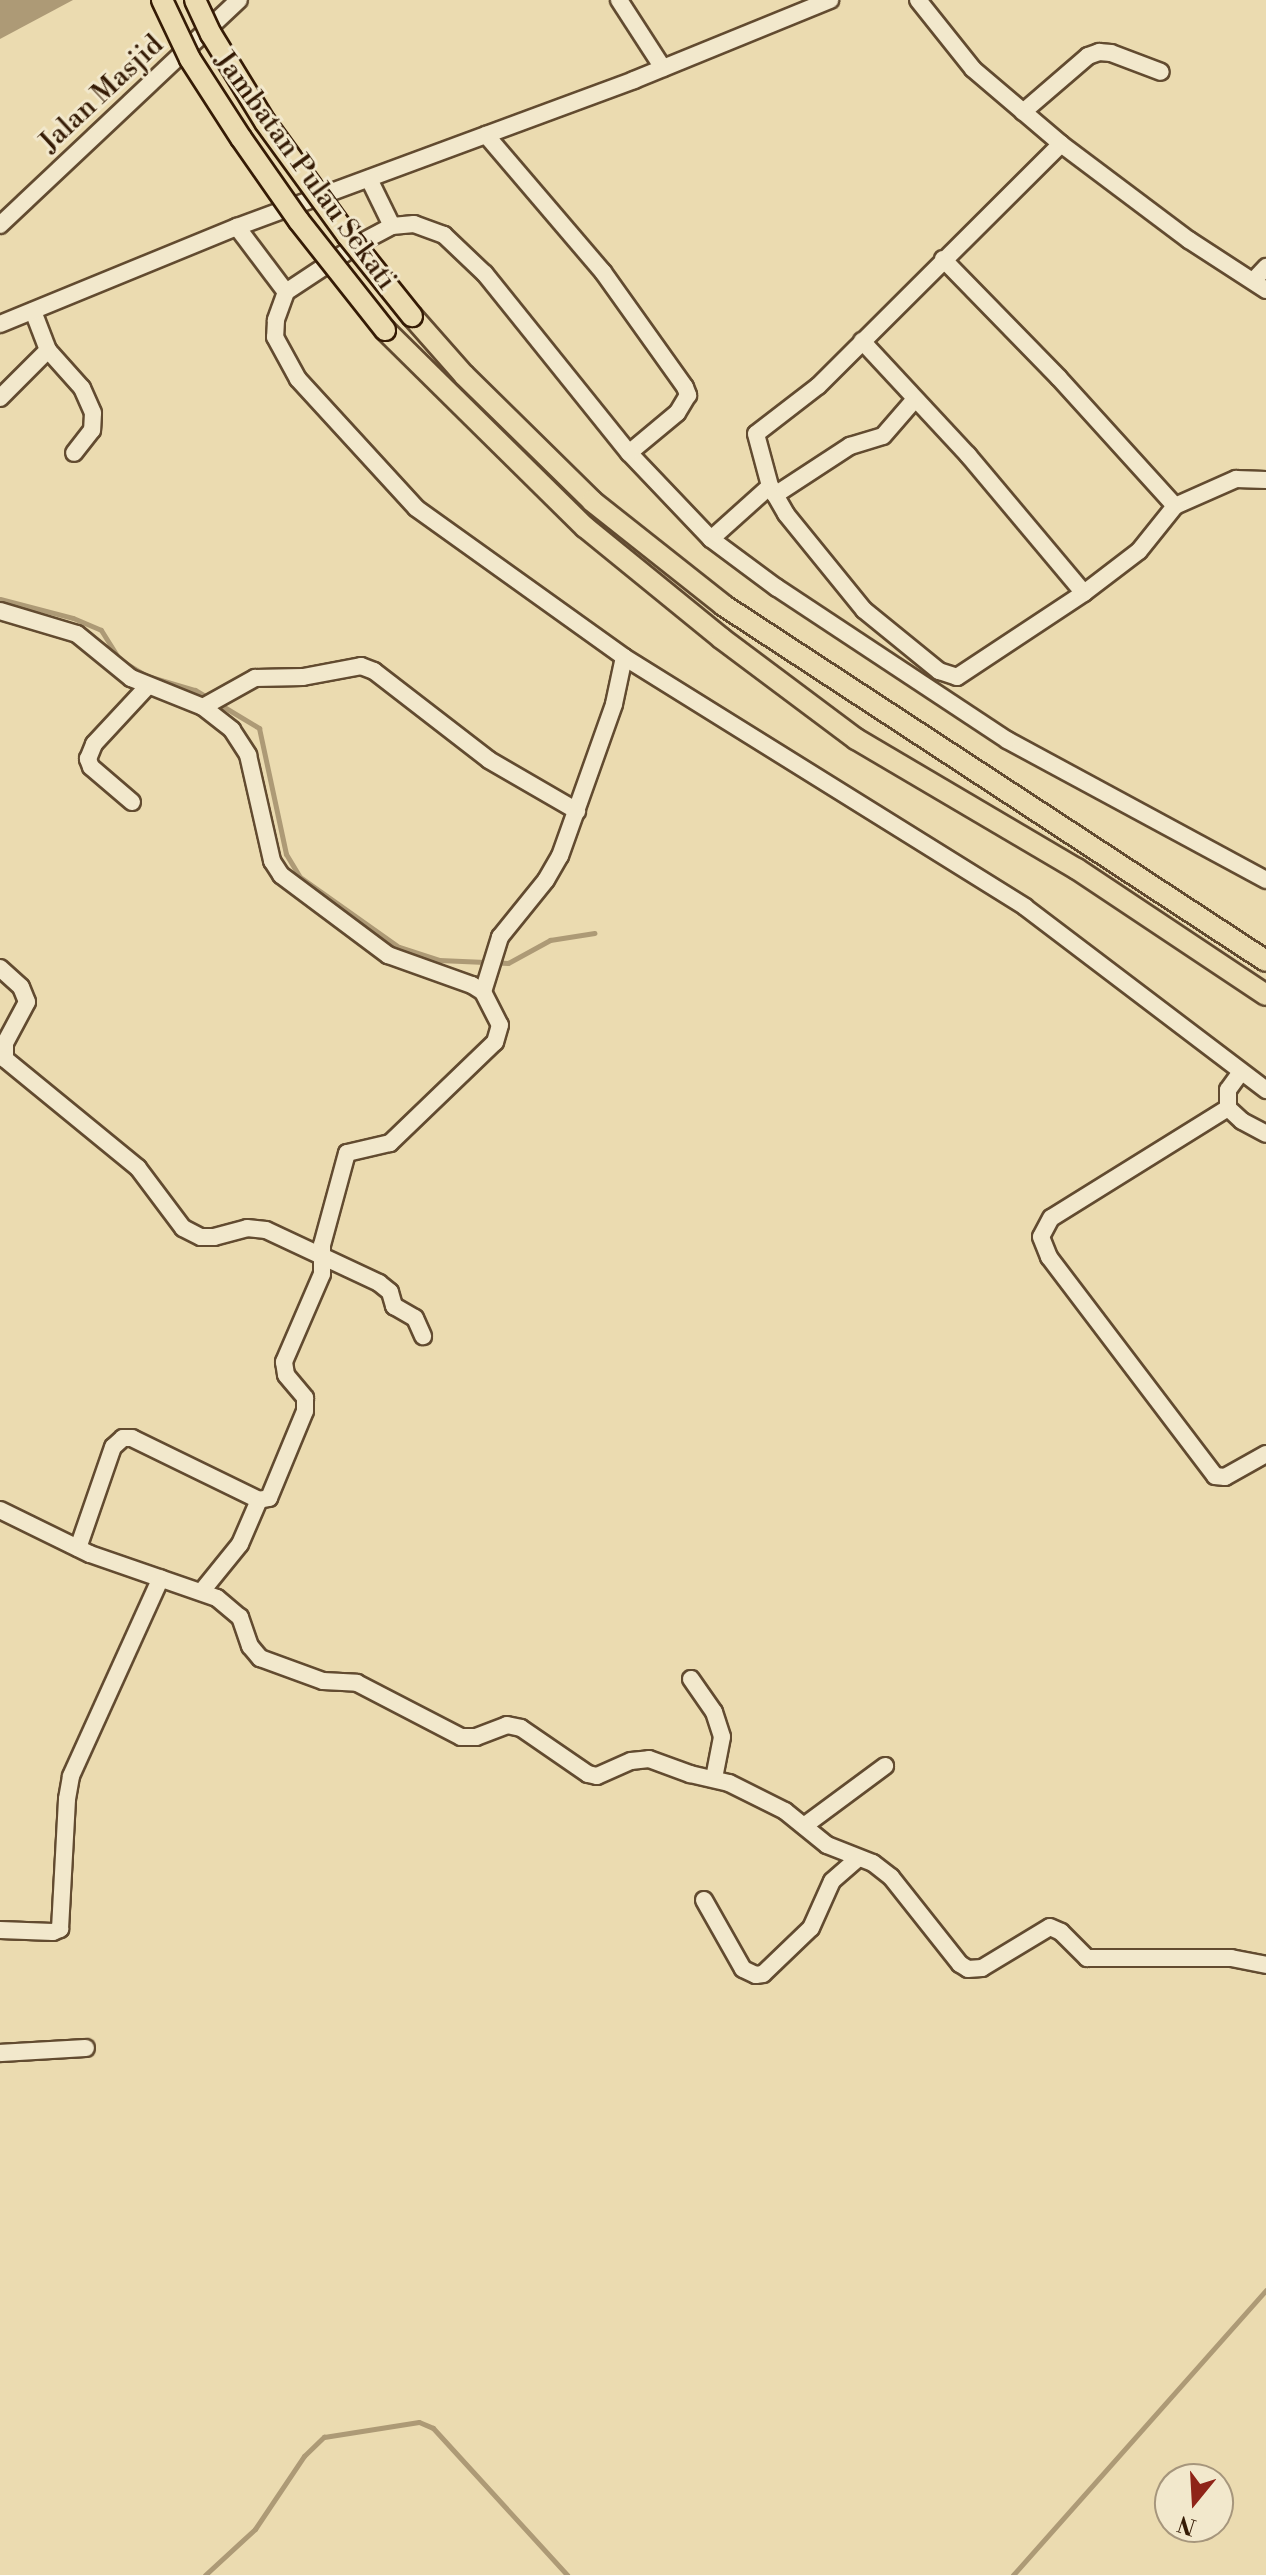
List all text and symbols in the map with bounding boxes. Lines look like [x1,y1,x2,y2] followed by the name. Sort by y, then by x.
[33,28,171,160] street label: Jalan Masjid
[207,45,403,297] street label: Jambatan Pulau Sekati
[1154,2463,1234,2543] north arrow
[1175,2509,1199,2540] text: N

